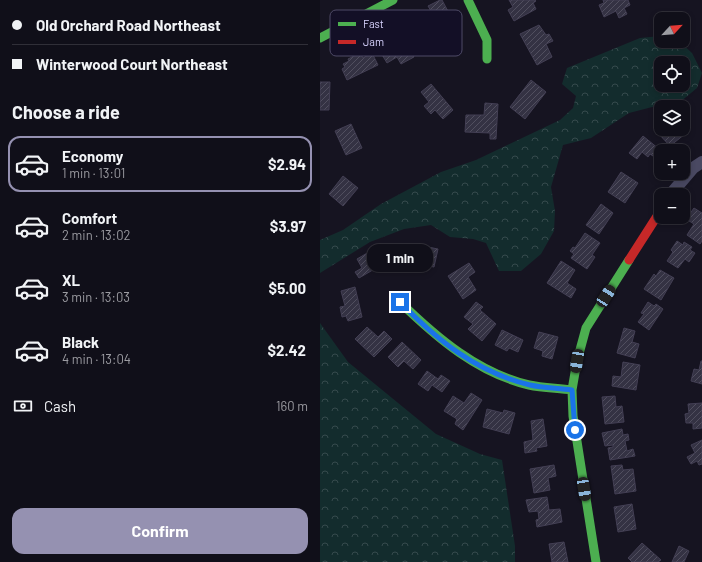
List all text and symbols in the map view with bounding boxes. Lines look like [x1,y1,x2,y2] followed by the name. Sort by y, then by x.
[330,10,462,56] legend
[654,12,690,48] north arrow
[654,12,690,224] map controls
[36,16,221,34] text: Old Orchard Road Northeast
[363,17,384,30] text: Fast
[363,35,384,48] text: Jam
[36,55,228,73] text: Winterwood Court Northeast
[654,56,690,92] button: locate
[654,100,690,136] button: layers
[12,101,120,123] text: Choose a ride
[654,144,690,180] button: +
[14,146,50,182] icon: car
[62,147,123,165] text: Economy
[268,155,306,173] text: $2.94
[62,165,125,181] text: 1 min · 13:01
[654,188,690,224] button: −
[14,208,50,244] icon: car
[62,209,117,227] text: Comfort
[270,217,306,235] text: $3.97
[62,227,131,243] text: 2 min · 13:02
[367,244,433,272] callout: 1 min
[386,250,414,266] text: 1 min
[14,270,50,306] icon: car
[62,271,80,289] text: XL
[269,279,306,297] text: $5.00
[594,283,618,309] car
[62,289,130,305] text: 3 min · 13:03
[391,293,409,311] route end
[14,332,50,368] icon: car
[62,333,99,351] text: Black
[267,341,306,359] text: $2.42
[569,348,585,374] car
[62,351,131,367] text: 4 min · 13:04
[12,395,34,417] icon: cash
[44,397,76,415] text: Cash
[276,398,308,414] text: 160 m
[566,421,584,439] route start
[576,476,592,502] car
[12,508,308,554] button: Confirm

